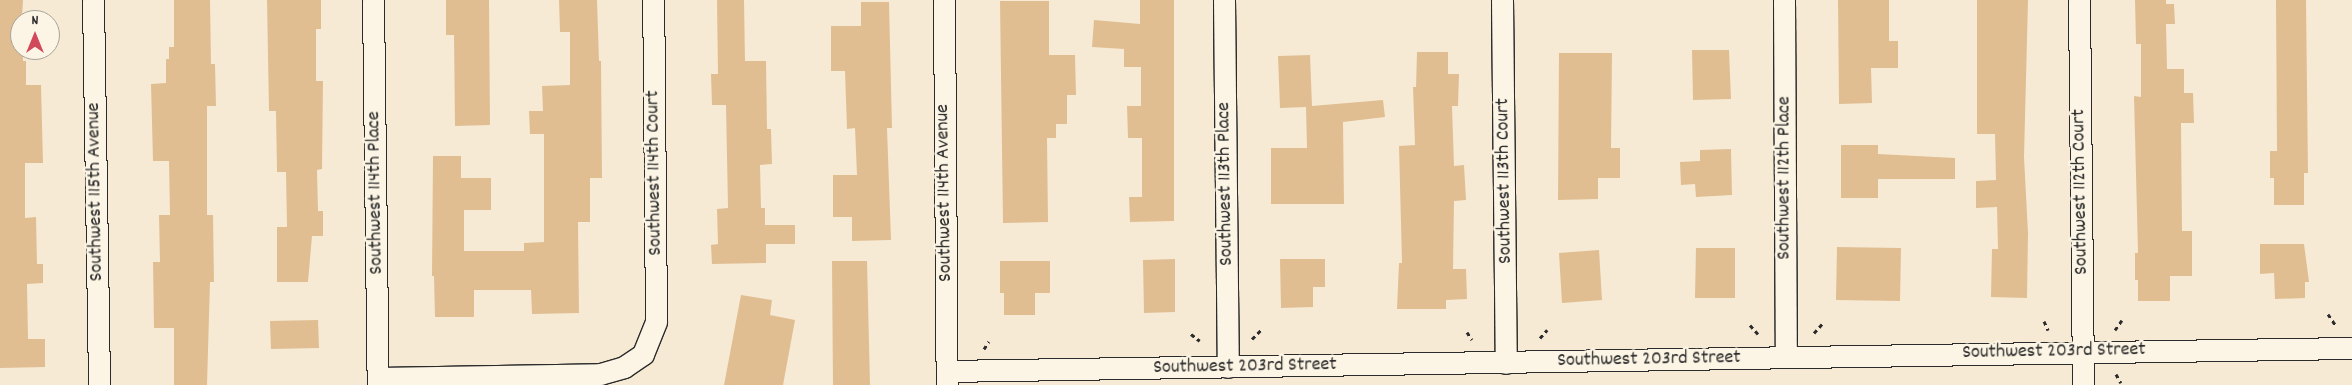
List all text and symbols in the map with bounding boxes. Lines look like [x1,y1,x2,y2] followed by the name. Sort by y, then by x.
[10,10,60,60] north arrow
[32,11,38,31] text: N
[642,90,668,256] street label: Southwest 114th Court
[1773,96,1797,260] street label: Southwest 112th Place
[1492,98,1518,264] street label: Southwest 113th Court
[82,102,110,282] street label: Southwest 115th Avenue
[1213,102,1239,266] street label: Southwest 113th Place
[931,104,959,282] street label: Southwest 114th Avenue
[2068,109,2094,275] street label: Southwest 112th Court
[363,111,389,275] street label: Southwest 114th Place
[1962,338,2146,366] street label: Southwest 203rd Street
[1557,346,1741,374] street label: Southwest 203rd Street
[1153,353,1337,381] street label: Southwest 203rd Street

